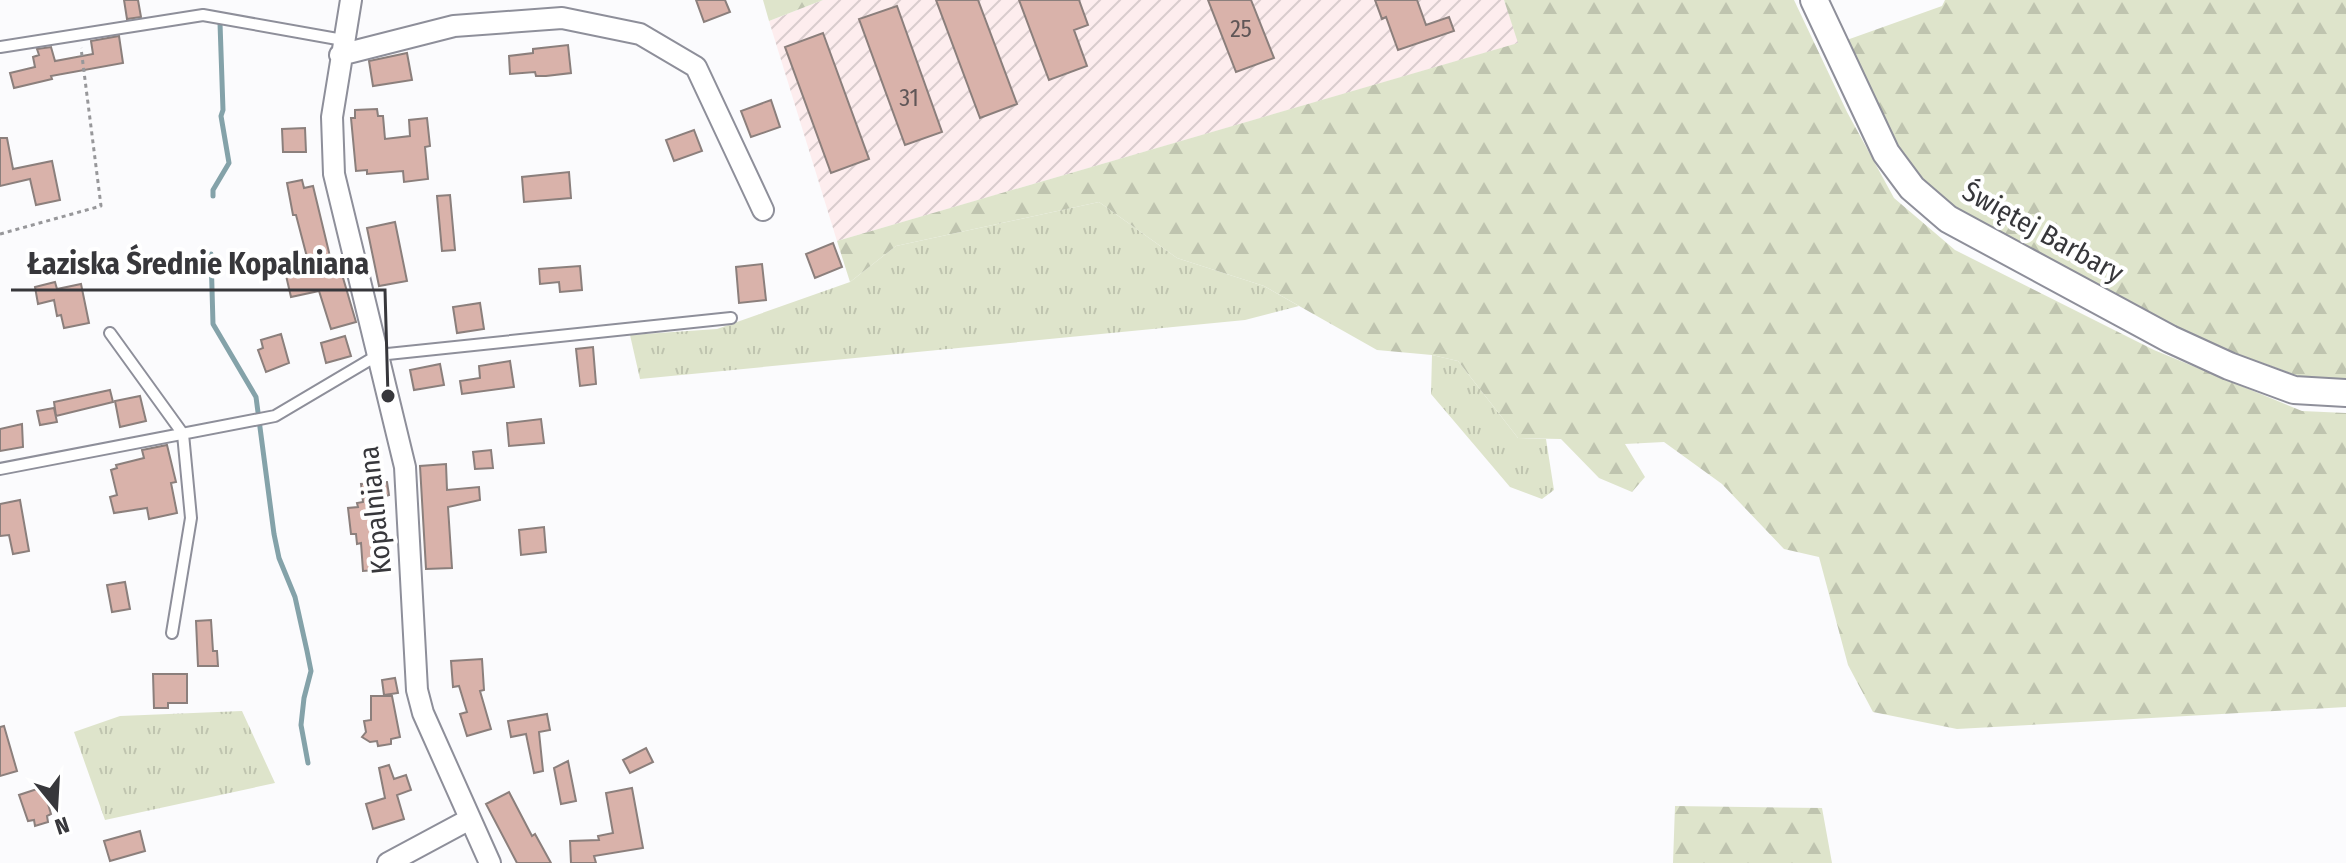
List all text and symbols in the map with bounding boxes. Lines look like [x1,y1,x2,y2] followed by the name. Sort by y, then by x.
[1230,15,1252,43] house number: 25
[899,84,919,112] house number: 31
[1957,174,2130,290] street label: Świętej Barbary
[11,236,385,290] callout: Łaziska Średnie Kopalniana
[27,244,369,282] text: Łaziska Średnie Kopalniana
[352,444,398,576] street label: Kopalniana
[16,767,96,847] north arrow
[52,811,72,840] text: N

